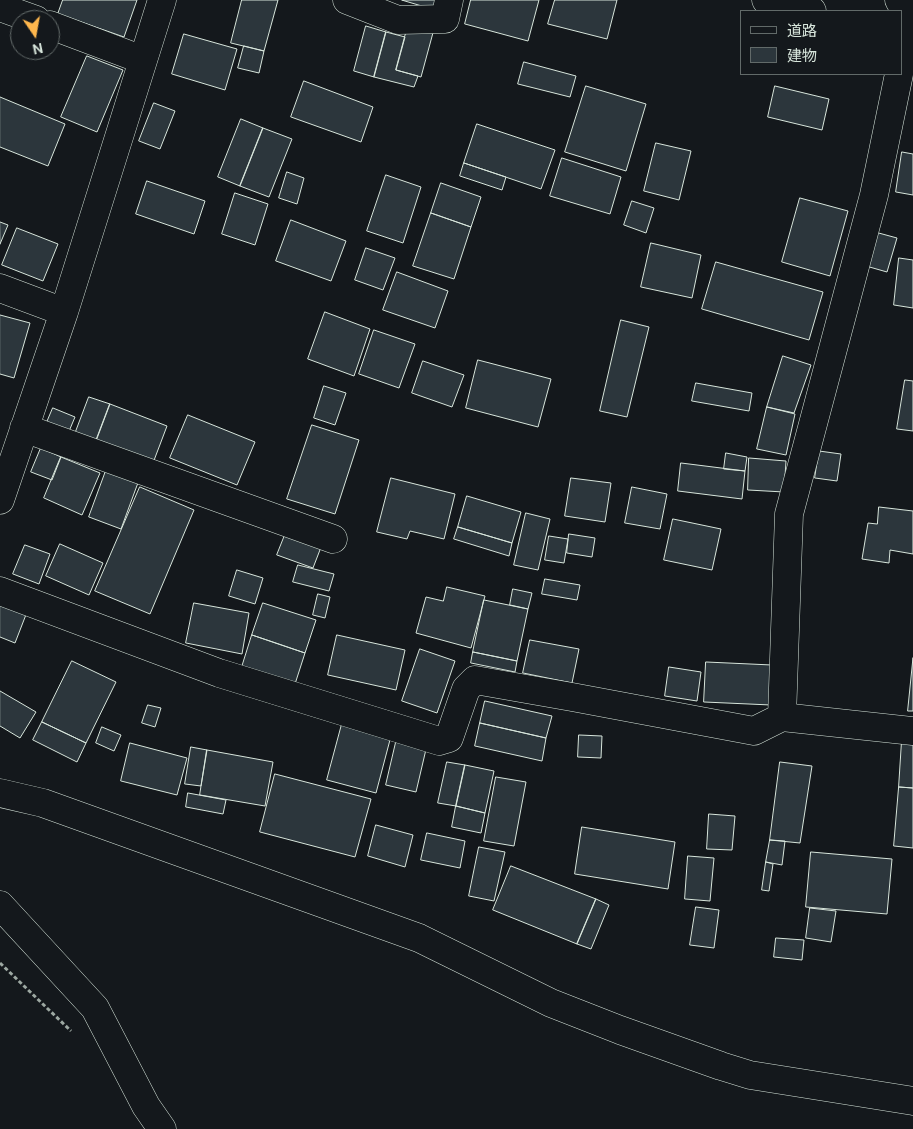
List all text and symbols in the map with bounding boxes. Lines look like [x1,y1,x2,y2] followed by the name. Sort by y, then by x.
[10,10,60,60] north arrow
[740,10,903,75] legend
[787,21,817,41] text: 道路
[31,39,45,59] text: N
[787,46,817,66] text: 建物

